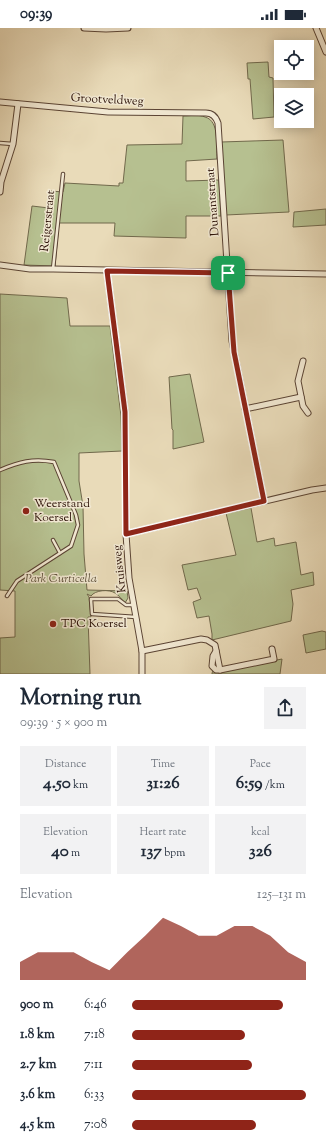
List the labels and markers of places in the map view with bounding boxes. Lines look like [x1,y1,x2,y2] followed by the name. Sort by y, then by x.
[211,256,245,290] pin
[34,495,90,527] place label: Weerstand Koersel
[21,506,31,516] marker: Weerstand Koersel
[61,615,128,633] place label: TPC Koersel
[48,619,58,629] marker: TPC Koersel

